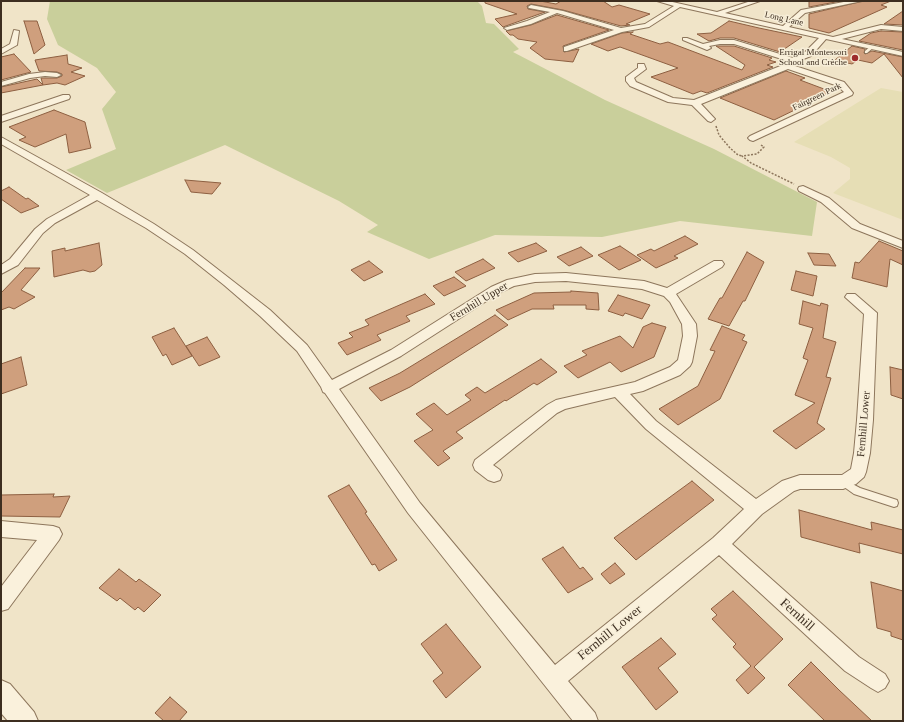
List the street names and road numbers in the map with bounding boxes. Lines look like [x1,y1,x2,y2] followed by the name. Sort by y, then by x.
[764,9,804,29] street label: Long Lane
[791,81,843,113] street label: Fairgreen Park
[448,280,510,324] street label: Fernhill Upper
[855,390,873,458] street label: Fernhill Lower
[776,595,818,635] street label: Fernhill
[575,602,645,664] street label: Fernhill Lower

